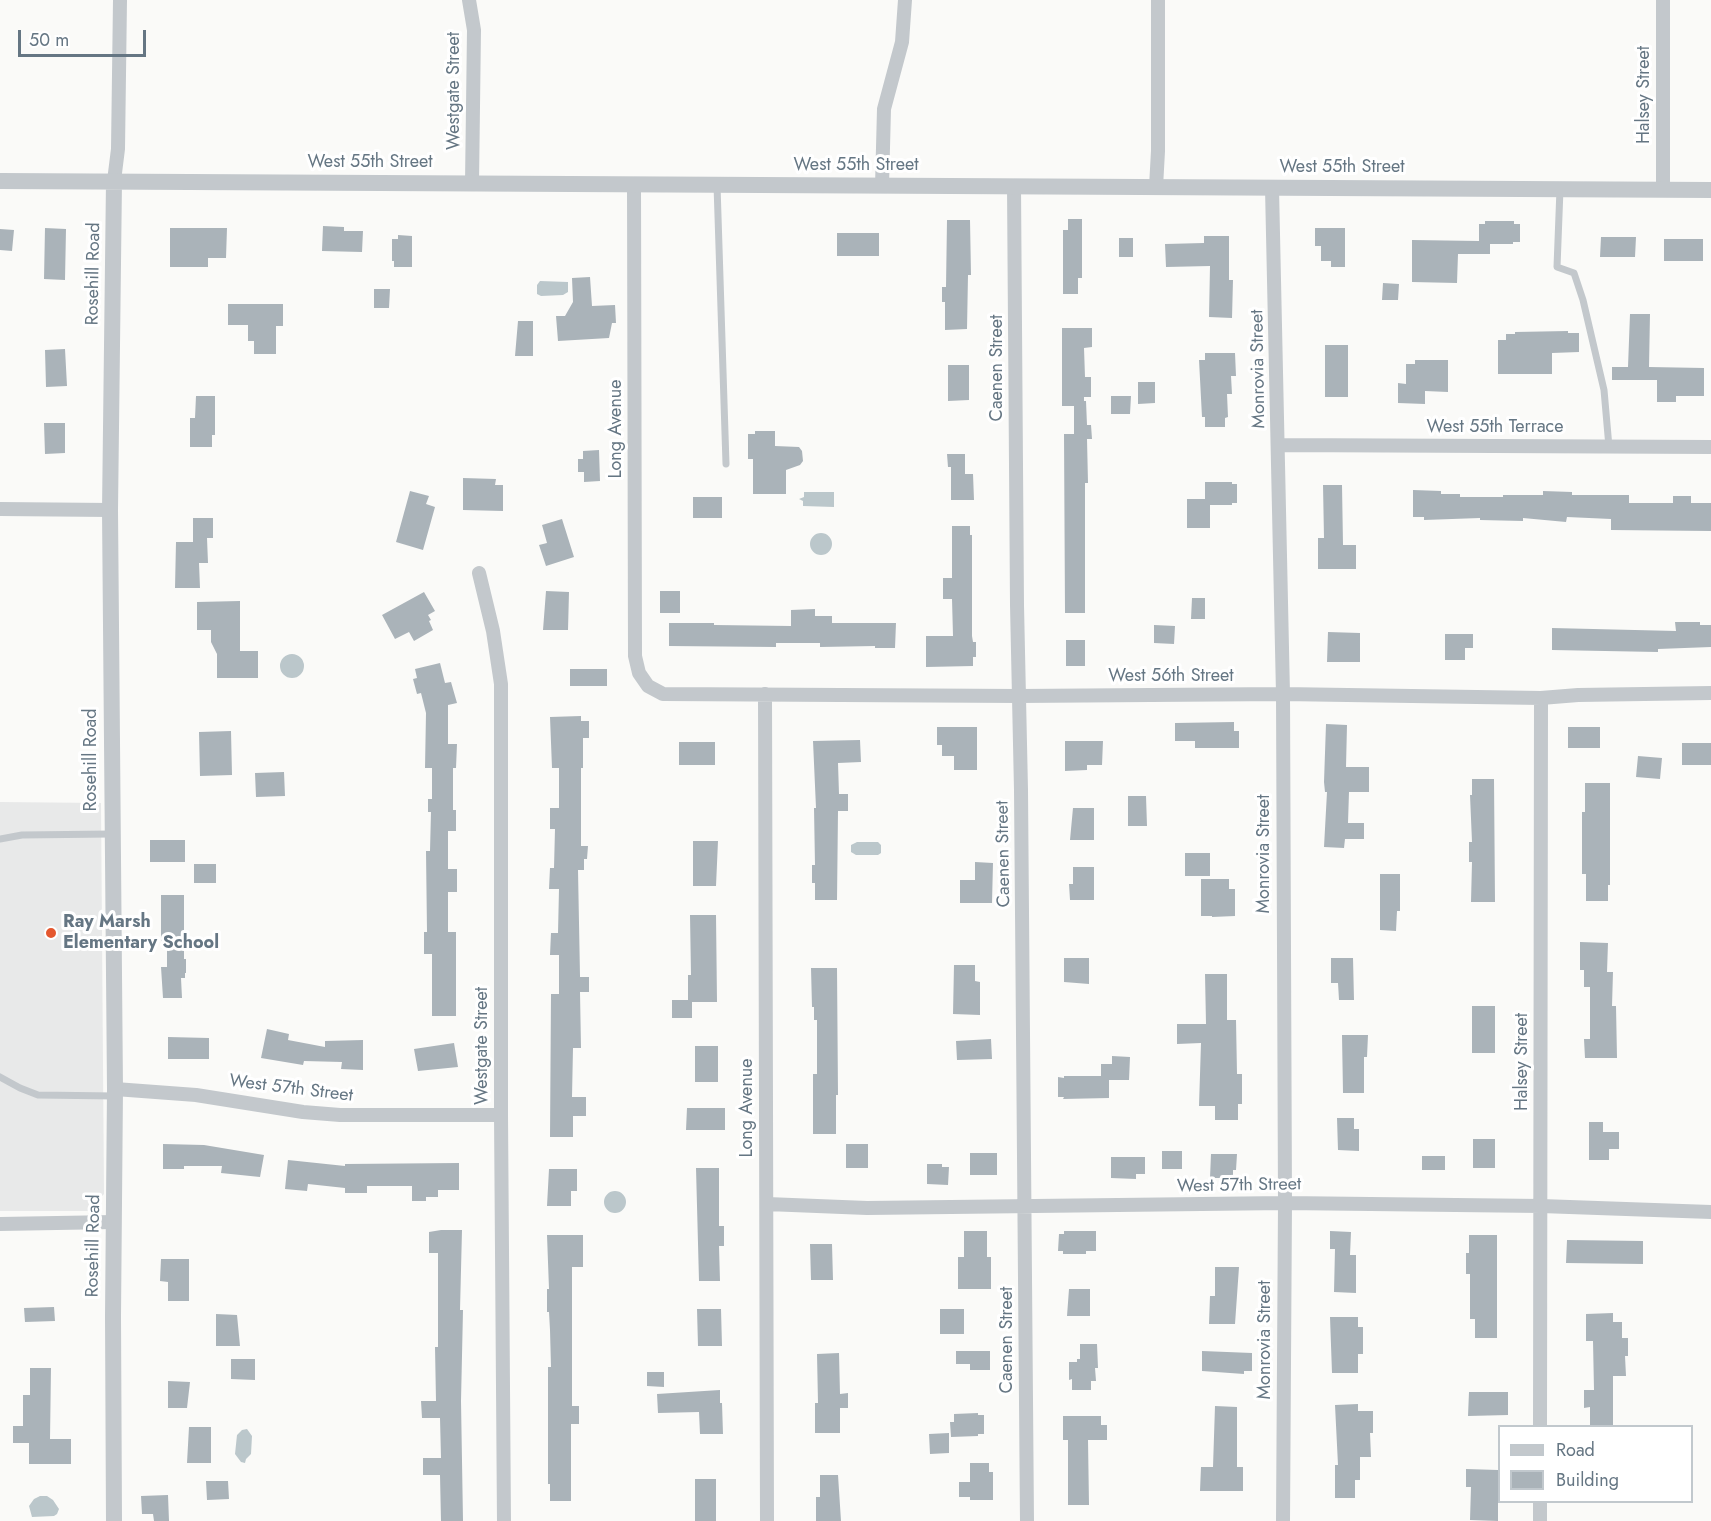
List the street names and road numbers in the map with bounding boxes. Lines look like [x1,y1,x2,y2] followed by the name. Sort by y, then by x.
[444,32,466,150] street label: Westgate Street
[1634,46,1656,144] street label: Halsey Street
[307,152,433,174] street label: West 55th Street
[793,155,919,177] street label: West 55th Street
[1279,157,1405,179] street label: West 55th Street
[82,222,106,326] street label: Rosehill Road
[1247,309,1271,429] street label: Monrovia Street
[987,315,1009,421] street label: Caenen Street
[606,379,628,479] street label: Long Avenue
[1427,417,1563,439] street label: West 55th Terrace
[1108,666,1234,688] street label: West 56th Street
[81,708,103,812] street label: Rosehill Road
[1254,795,1276,913] street label: Monrovia Street
[992,800,1016,908] street label: Caenen Street
[472,987,494,1105] street label: Westgate Street
[1512,1013,1534,1111] street label: Halsey Street
[737,1058,759,1158] street label: Long Avenue
[228,1071,354,1107] street label: West 57th Street
[1177,1174,1301,1198] street label: West 57th Street
[82,1194,106,1298] street label: Rosehill Road
[1255,1281,1277,1399] street label: Monrovia Street
[997,1287,1019,1393] street label: Caenen Street

